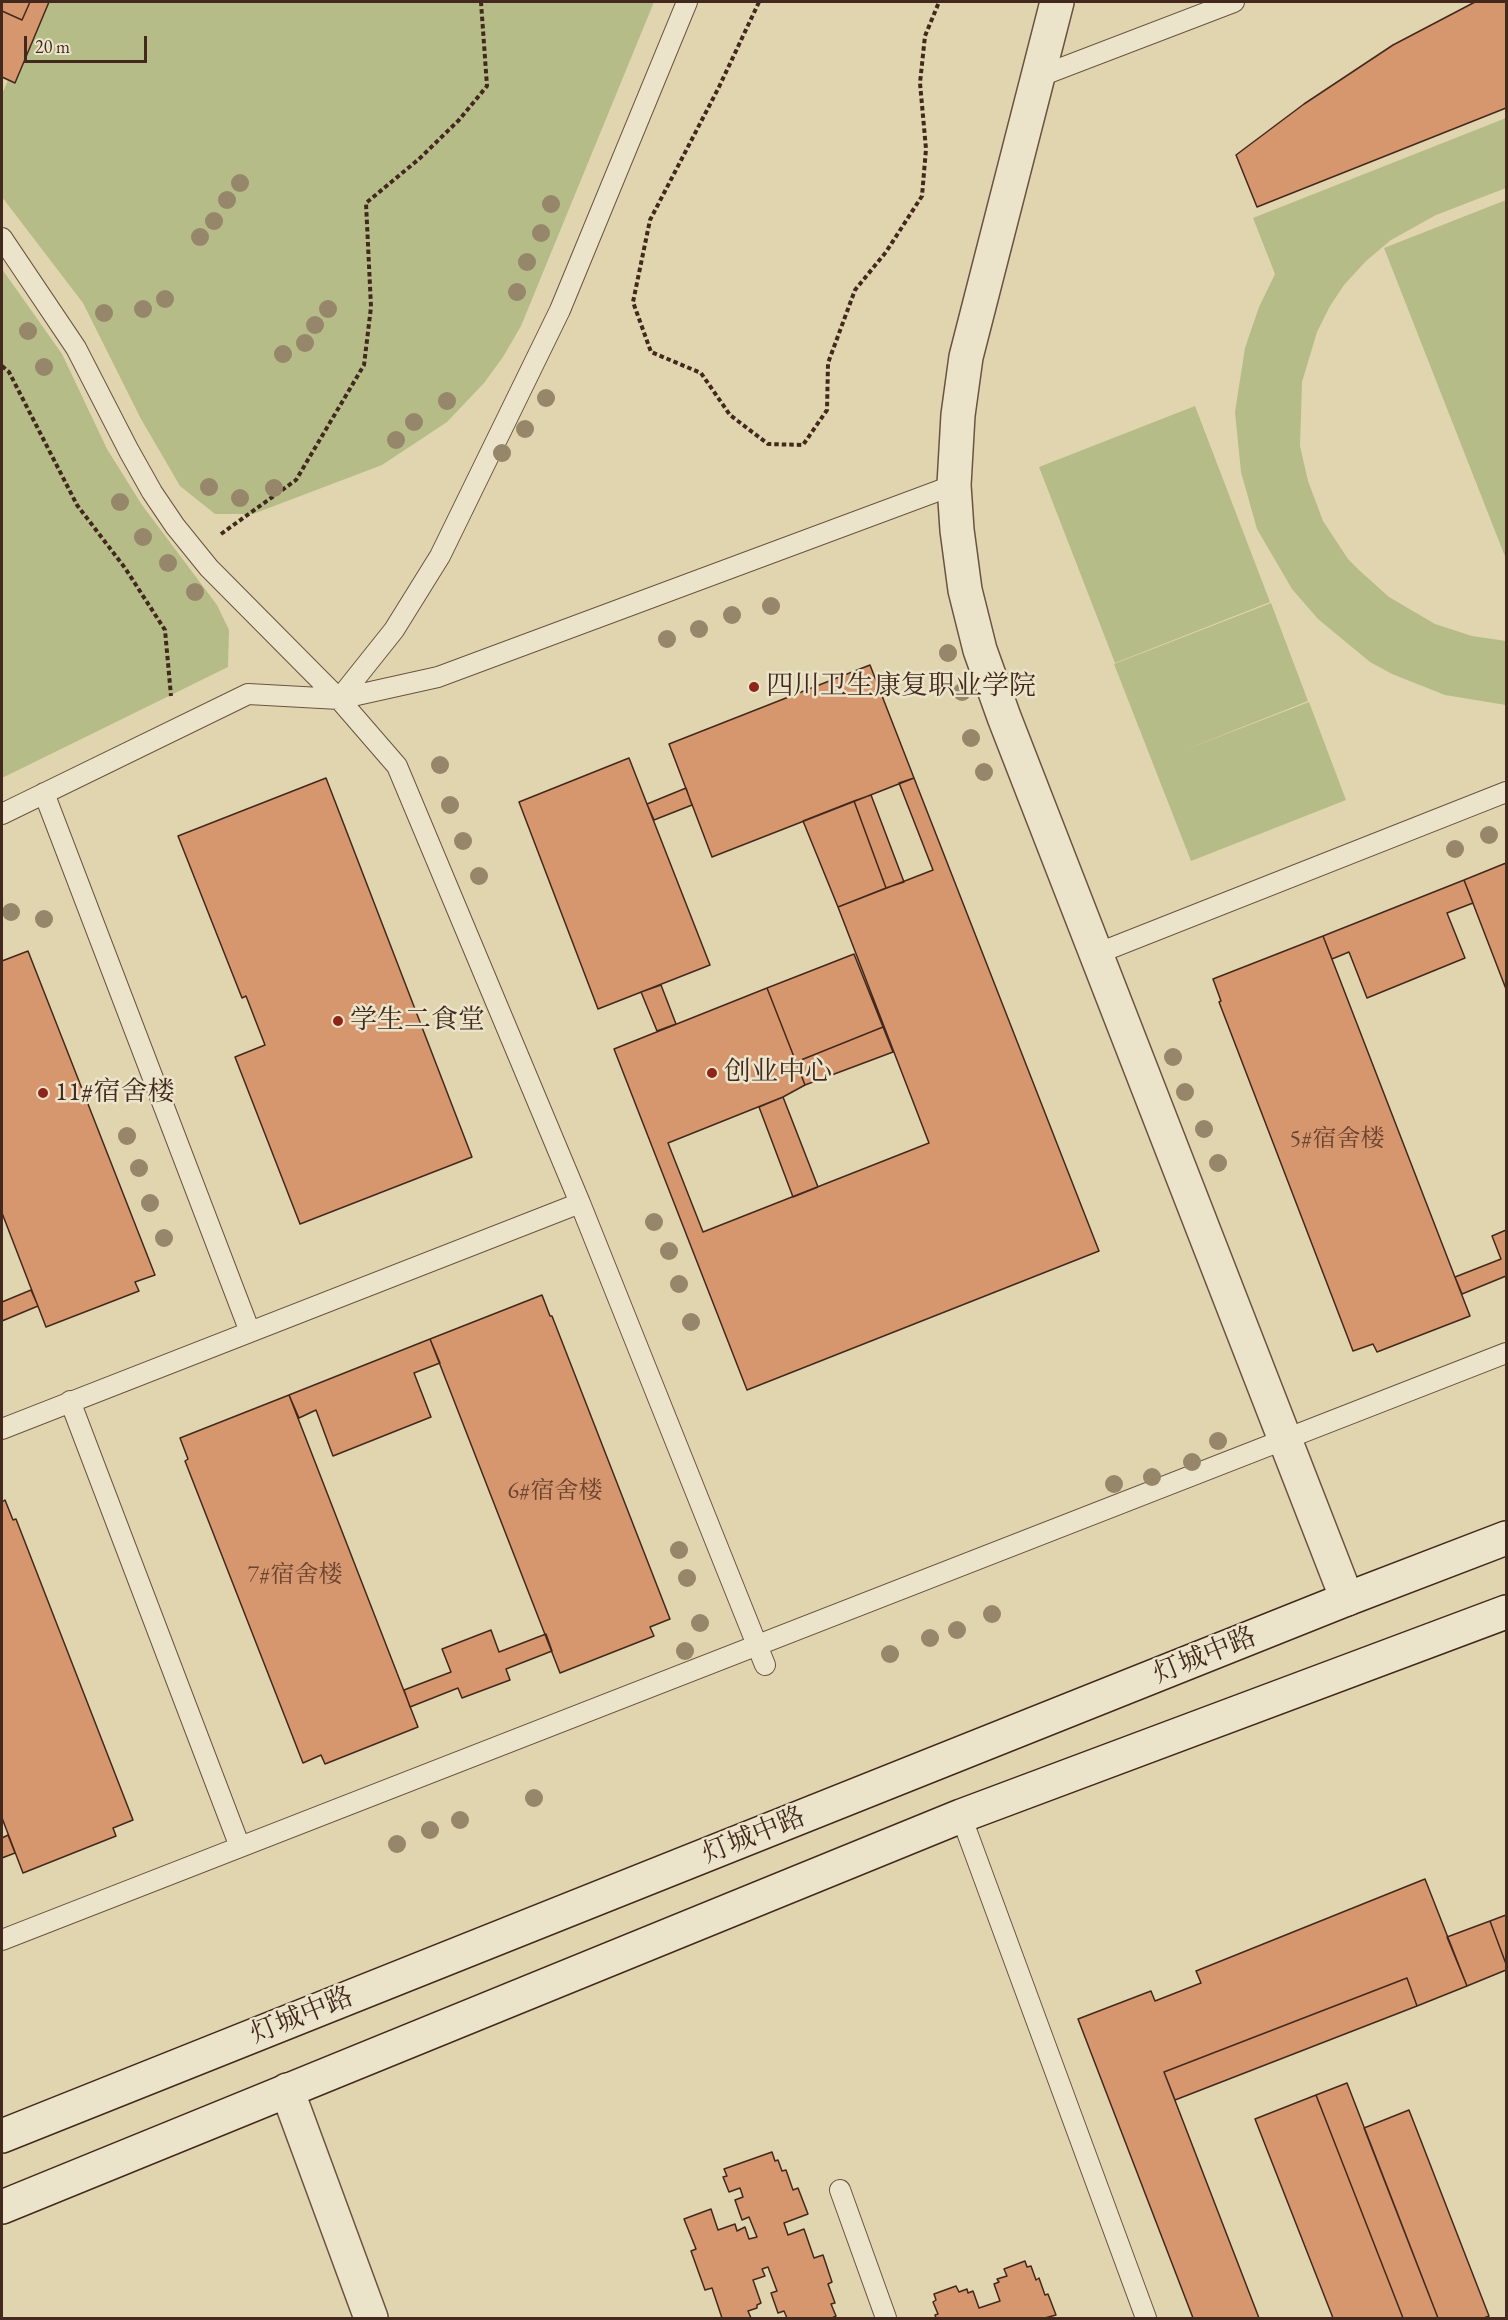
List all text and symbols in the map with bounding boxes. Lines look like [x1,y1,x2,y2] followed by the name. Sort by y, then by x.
[27,24,150,62] scale bar
[35,35,70,58] text: 20 m
[766,671,1036,703] place label: 四川卫生康复职业学院
[747,680,761,694] marker: 四川卫生康复职业学院
[350,1005,485,1037] place label: 学生二食堂
[331,1014,345,1028] marker: 学生二食堂
[724,1057,832,1089] place label: 创业中心
[705,1066,719,1080] marker: 创业中心
[55,1077,175,1109] place label: 11#宿舍楼
[36,1086,50,1100] marker: 11#宿舍楼
[1290,1125,1384,1153] house number: 5#宿舍楼
[508,1477,602,1505] house number: 6#宿舍楼
[248,1561,342,1589] house number: 7#宿舍楼
[1149,1621,1261,1691] street label: 灯城中路
[698,1801,810,1871] street label: 灯城中路
[246,1981,358,2051] street label: 灯城中路

